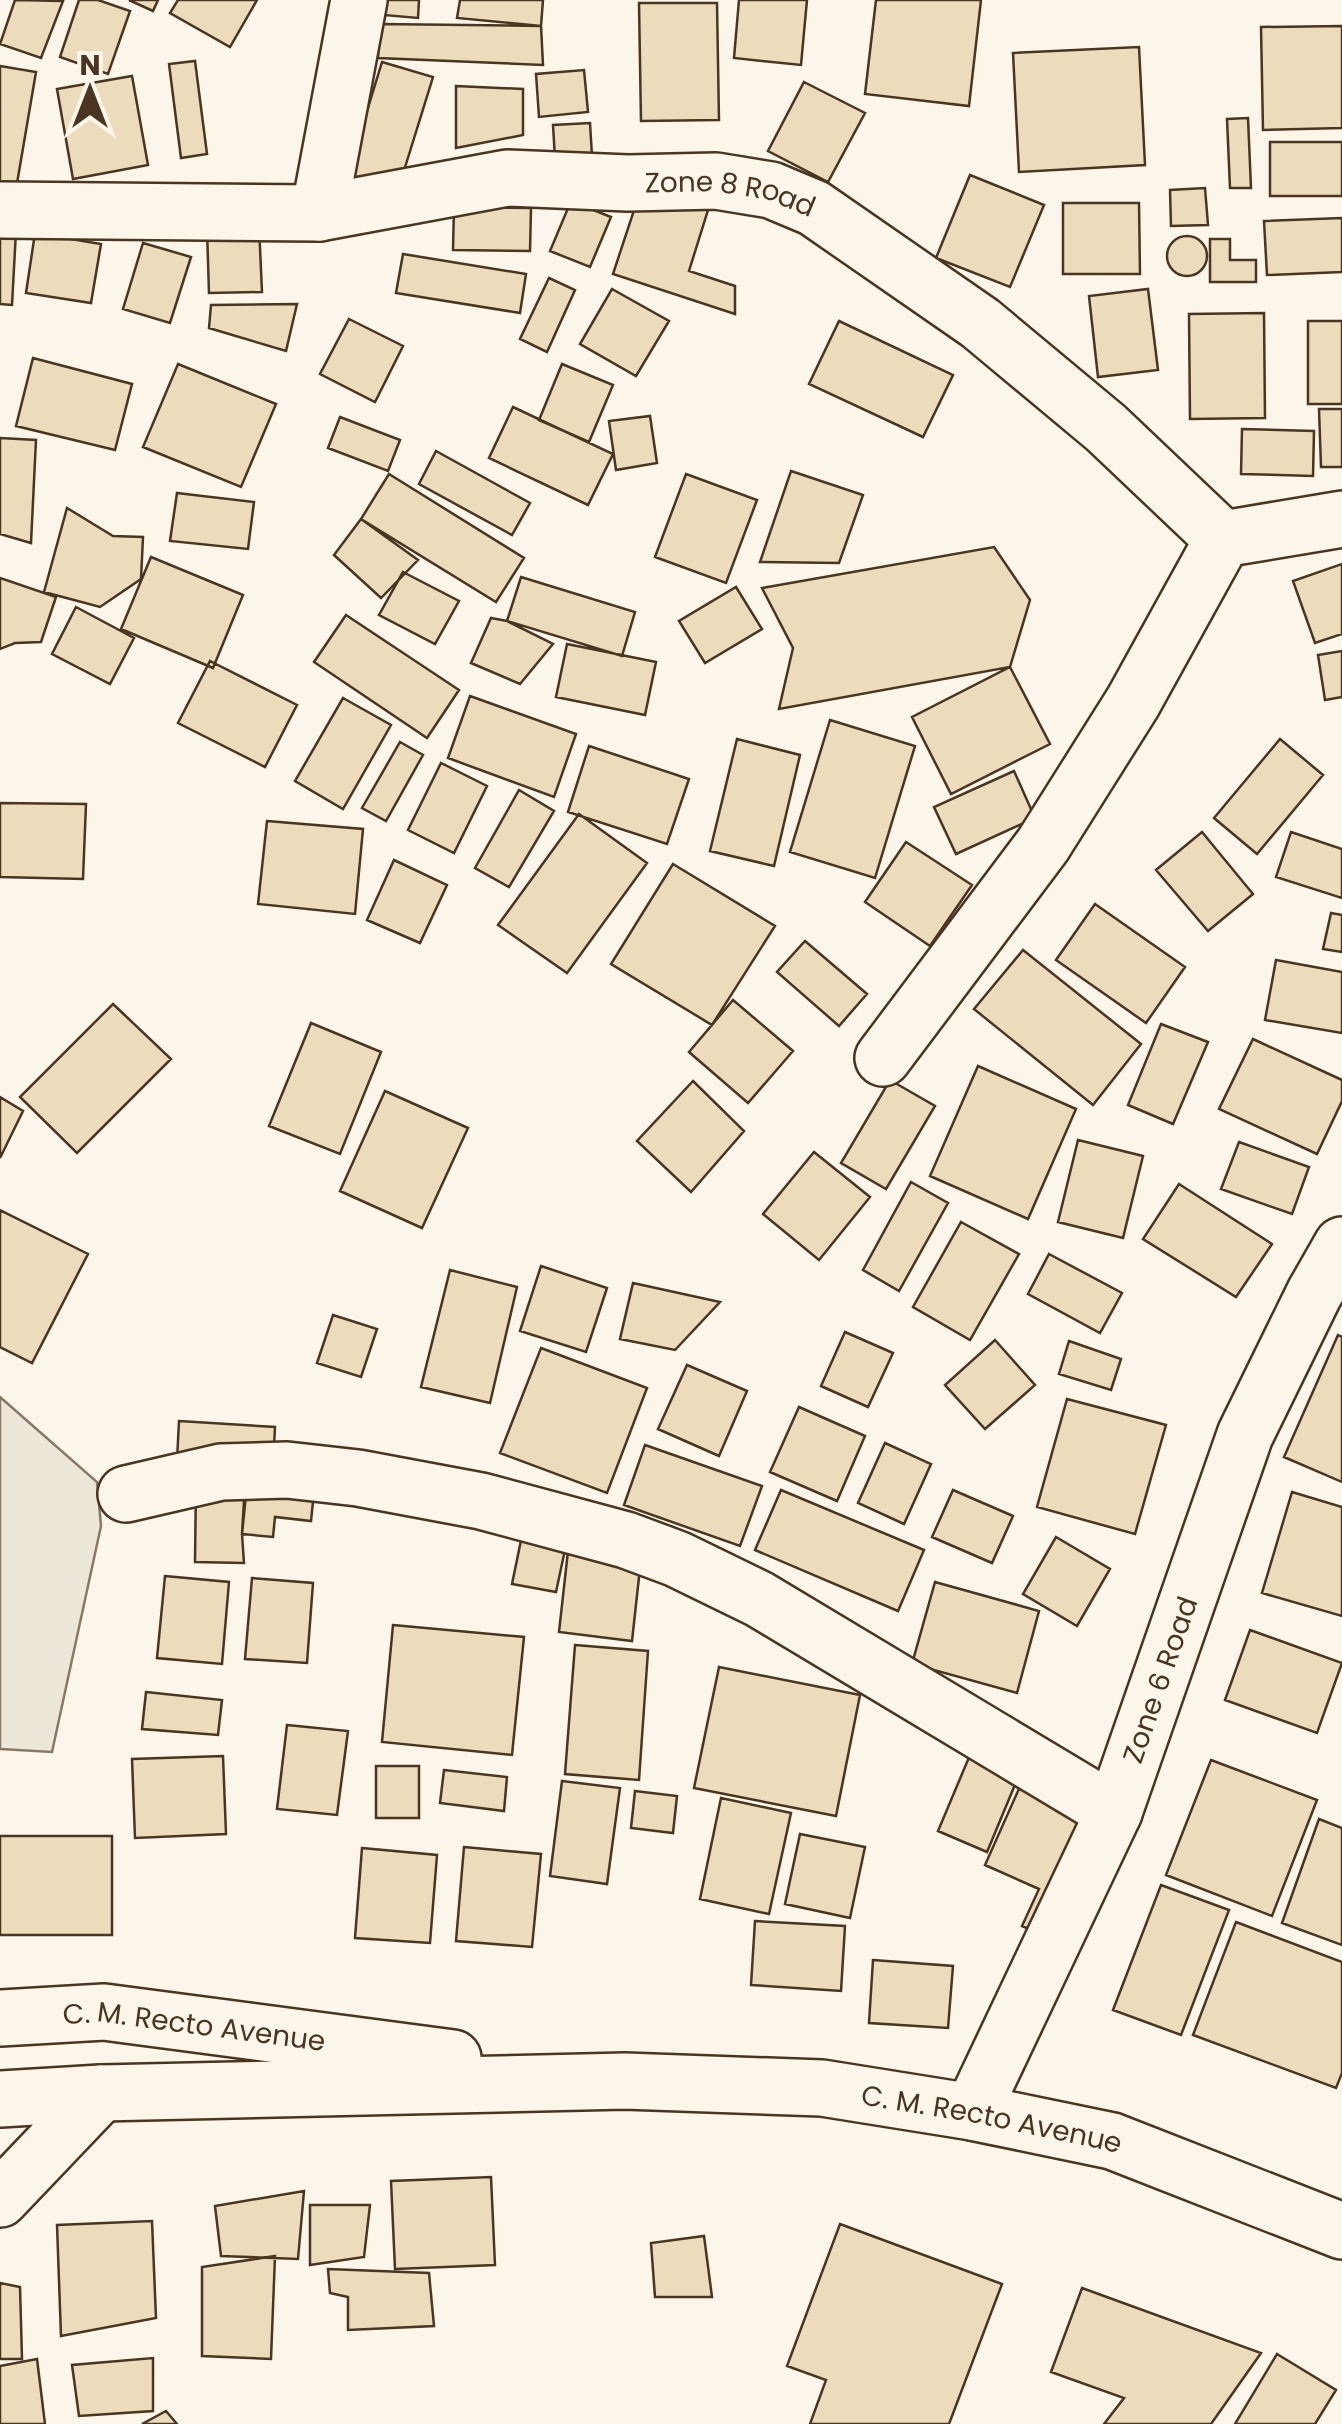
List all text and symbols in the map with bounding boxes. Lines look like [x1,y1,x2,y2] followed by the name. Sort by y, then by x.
[40,40,140,140] north arrow
[79,46,101,85] text: N
[644,161,822,226] street label: Zone 8 Road
[1113,1591,1207,1768] street label: Zone 6 Road
[61,1992,328,2060] street label: C. M. Recto Avenue
[859,2075,1128,2163] street label: C. M. Recto Avenue

